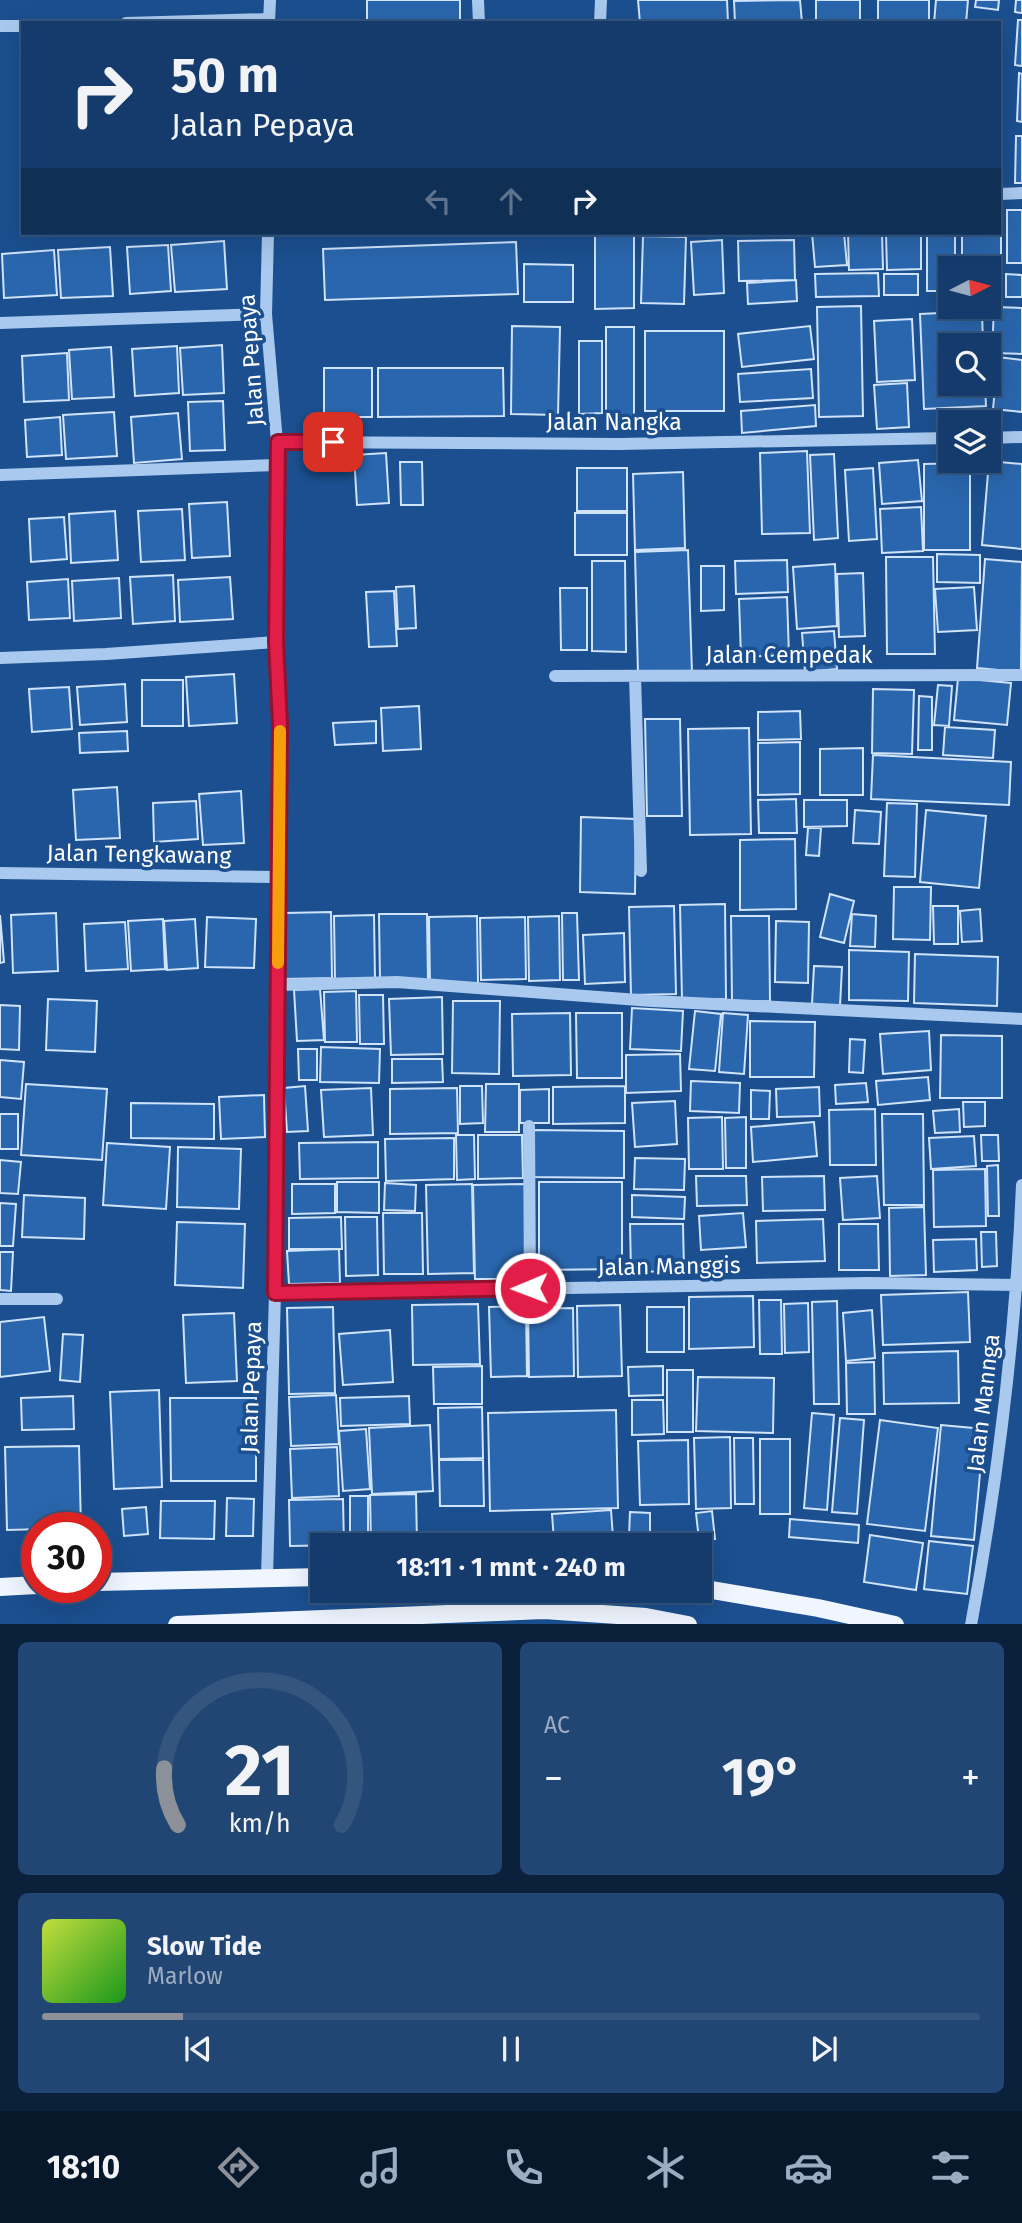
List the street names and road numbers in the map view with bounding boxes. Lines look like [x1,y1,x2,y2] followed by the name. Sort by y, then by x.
[232,293,270,427] street label: Jalan Pepaya
[546,408,682,436] street label: Jalan Nangka
[706,641,873,669] street label: Jalan Cempedak
[46,838,232,870] street label: Jalan Tengkawang
[597,1251,741,1281] street label: Jalan Manggis
[235,1320,267,1454] street label: Jalan Pepaya
[961,1332,1005,1474] street label: Jalan Mannga

